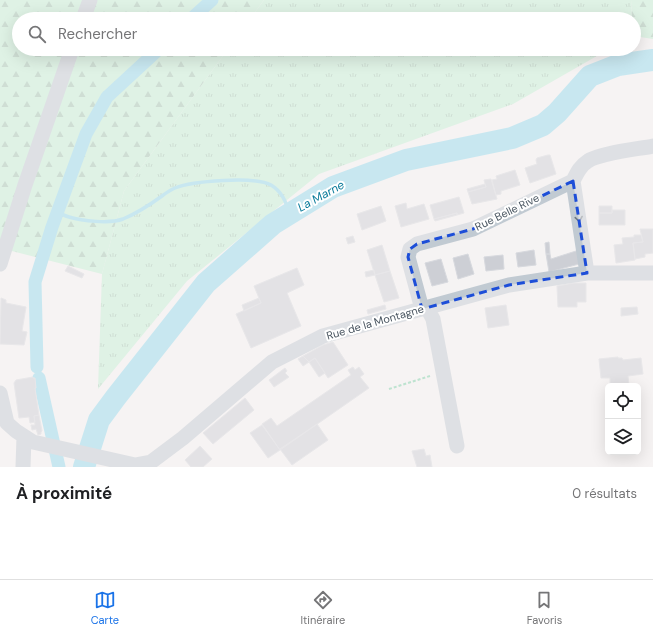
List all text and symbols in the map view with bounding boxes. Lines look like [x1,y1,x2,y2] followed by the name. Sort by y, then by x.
[12,12,641,56] search box
[26,23,48,45] icon: search
[58,24,137,44] text: Rechercher
[295,177,347,215] water label: La Marne
[473,190,541,234] street label: Rue Belle Rive
[574,216,583,222] one-way arrow
[325,301,425,343] street label: Rue de la Montagne
[605,383,641,455] map controls
[605,383,641,419] button: locate
[605,419,641,455] button: layers
[16,482,112,504] text: À proximité
[572,485,637,502] text: 0 résultats
[91,589,119,627] tab: Carte
[300,589,345,627] tab: Itinéraire
[527,589,562,627] tab: Favoris

